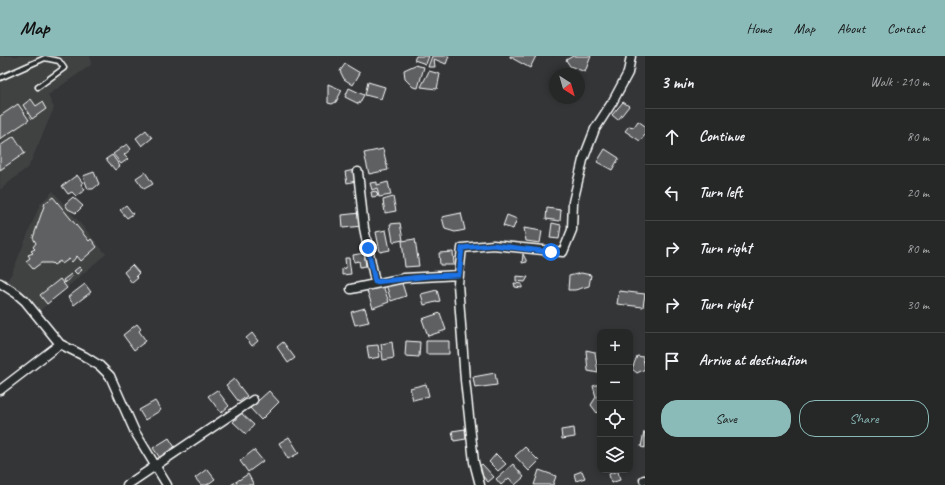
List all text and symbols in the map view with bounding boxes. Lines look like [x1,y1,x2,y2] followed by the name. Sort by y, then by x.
[20,16,50,40] text: Map
[746,20,772,37] text: Home
[794,20,815,37] text: Map
[837,20,865,37] text: About
[887,20,925,37] text: Contact
[549,68,585,104] north arrow
[661,72,694,93] text: 3 min
[870,74,929,90] text: Walk · 210 m
[661,126,683,148] icon: ahead
[699,127,744,146] text: Continue
[907,129,929,145] text: 80 m
[661,182,683,204] icon: left
[699,183,742,202] text: Turn left
[907,185,929,201] text: 20 m
[661,238,683,260] icon: right
[359,239,377,257] route end
[699,239,752,258] text: Turn right
[907,241,929,257] text: 80 m
[542,243,560,261] route start
[661,294,683,316] icon: right
[699,295,752,314] text: Turn right
[907,297,929,313] text: 30 m
[597,329,633,473] map controls
[597,329,633,365] button: +
[661,350,683,372] icon: arrive
[699,351,806,370] text: Arrive at destination
[597,365,633,401] button: −
[661,400,791,437] button: Save
[799,400,929,437] button: Share
[597,401,633,437] button: locate
[597,437,633,473] button: layers

